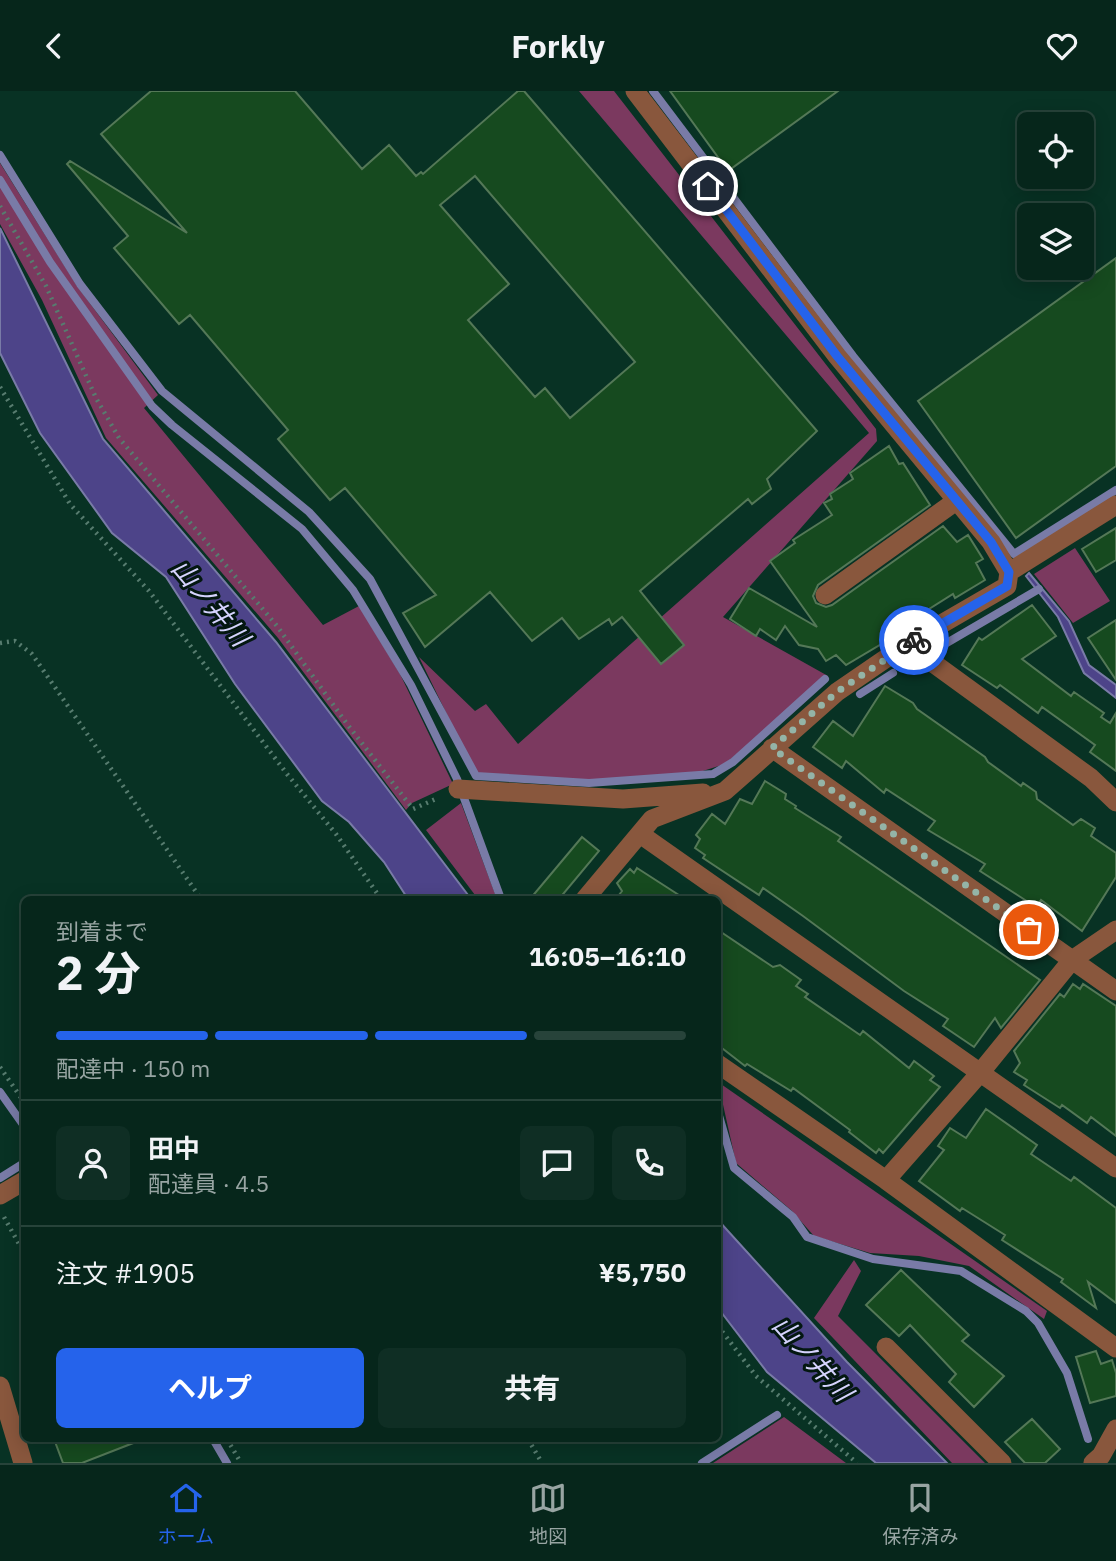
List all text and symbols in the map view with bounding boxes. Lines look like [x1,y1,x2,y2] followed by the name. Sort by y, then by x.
[511,25,605,67] text: Forkly
[35,27,73,65] icon: back
[1043,27,1081,65] icon: heart
[1017,112,1094,280] map controls
[1017,112,1094,189] button: locate
[678,156,738,216] pin
[689,167,727,205] icon: home
[1017,203,1094,280] button: layers
[165,551,259,655] water label: 山ノ井川
[879,605,949,675] courier
[895,621,933,659] icon: bike
[999,900,1059,960] pin
[1010,911,1048,949] icon: bag
[56,916,148,946] text: 到着まで
[529,939,686,973] text: 16:05–16:10
[56,943,140,1003] text: 2 分
[56,1053,210,1083] text: 配達中 · 150 m
[56,1126,130,1200] button: person
[520,1126,594,1200] button: chat
[612,1126,686,1200] button: phone
[148,1131,200,1165] text: 田中
[148,1168,269,1198] text: 配達員 · 4.5
[599,1255,686,1289] text: ¥5,750
[56,1256,195,1290] text: 注文 #1905
[766,1308,862,1410] water label: 山ノ井川
[56,1348,364,1428] button: ヘルプ
[378,1348,686,1428] button: 共有
[158,1479,214,1548] tab: ホーム
[529,1479,567,1548] tab: 地図
[882,1479,958,1548] tab: 保存済み

